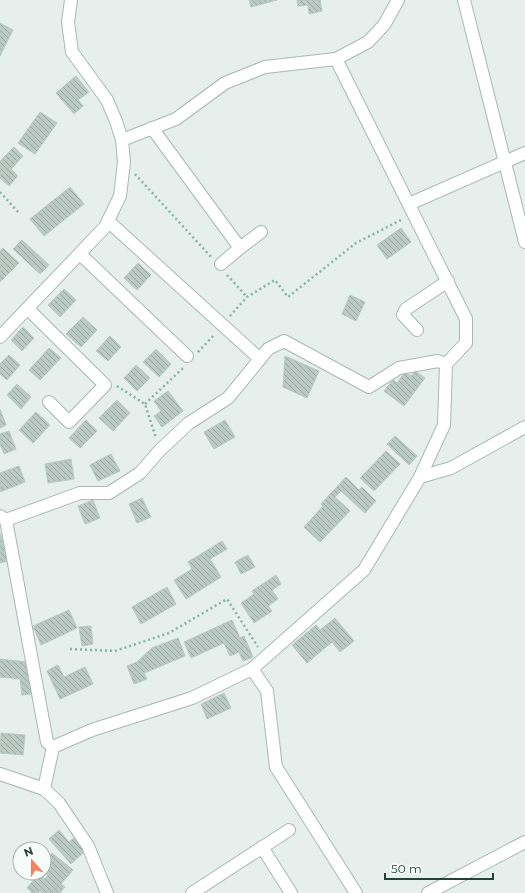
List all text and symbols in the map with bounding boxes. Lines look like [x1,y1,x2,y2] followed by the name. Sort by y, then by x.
[12,841,52,881] north arrow
[22,844,35,860] text: N
[385,855,493,881] scale bar
[391,861,422,876] text: 50 m

